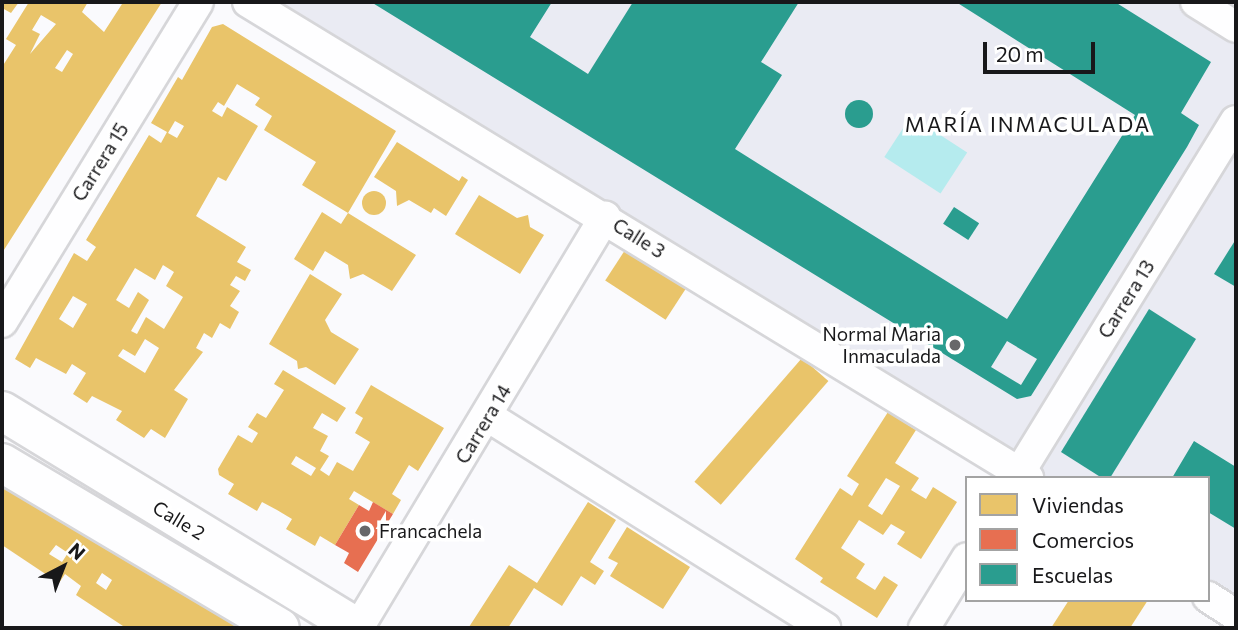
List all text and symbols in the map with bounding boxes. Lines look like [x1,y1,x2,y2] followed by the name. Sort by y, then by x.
[986,28,1098,72] scale bar
[996,41,1044,66] text: 20 m
[907,111,1149,137] district label: MARÍA INMACULADA
[67,119,133,205] street label: Carrera 15
[609,213,669,263] street label: Calle 3
[1093,256,1159,342] street label: Carrera 13
[822,323,941,367] place label: Normal Maria Inmaculada
[947,337,963,353] marker: Normal Maria Inmaculada
[450,380,516,468] street label: Carrera 14
[965,476,1210,602] legend
[1032,492,1124,517] text: Viviendas
[149,496,209,544] street label: Calle 2
[379,520,482,542] place label: Francachela
[357,523,373,539] marker: Francachela
[1032,527,1134,552] text: Comercios
[28,532,98,602] north arrow
[64,538,90,564] text: N
[1032,562,1113,587] text: Escuelas

